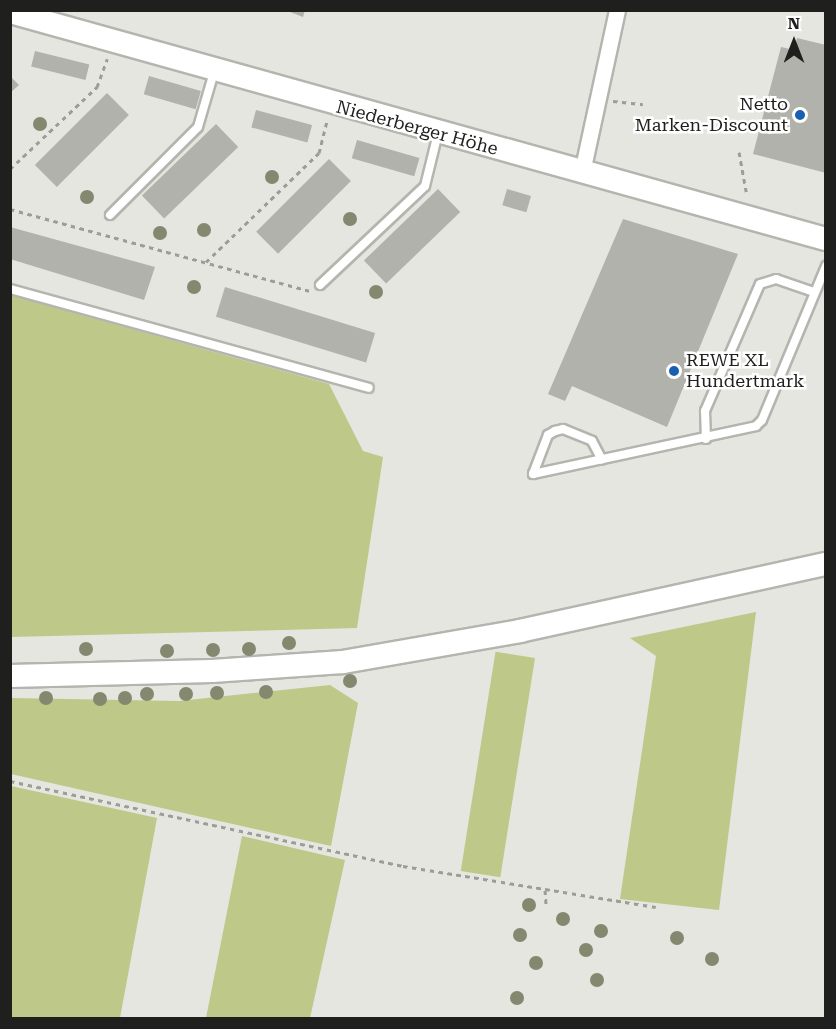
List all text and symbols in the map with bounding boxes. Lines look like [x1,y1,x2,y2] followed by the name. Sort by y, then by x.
[764,12,824,72] north arrow
[788,14,800,33] text: N
[635,94,788,136] place label: Netto Marken-Discount
[334,96,500,160] street label: Niederberger Höhe
[793,108,807,122] marker: Netto Marken-Discount
[686,350,805,392] place label: REWE XL Hundertmark
[667,364,681,378] marker: REWE XL Hundertmark

